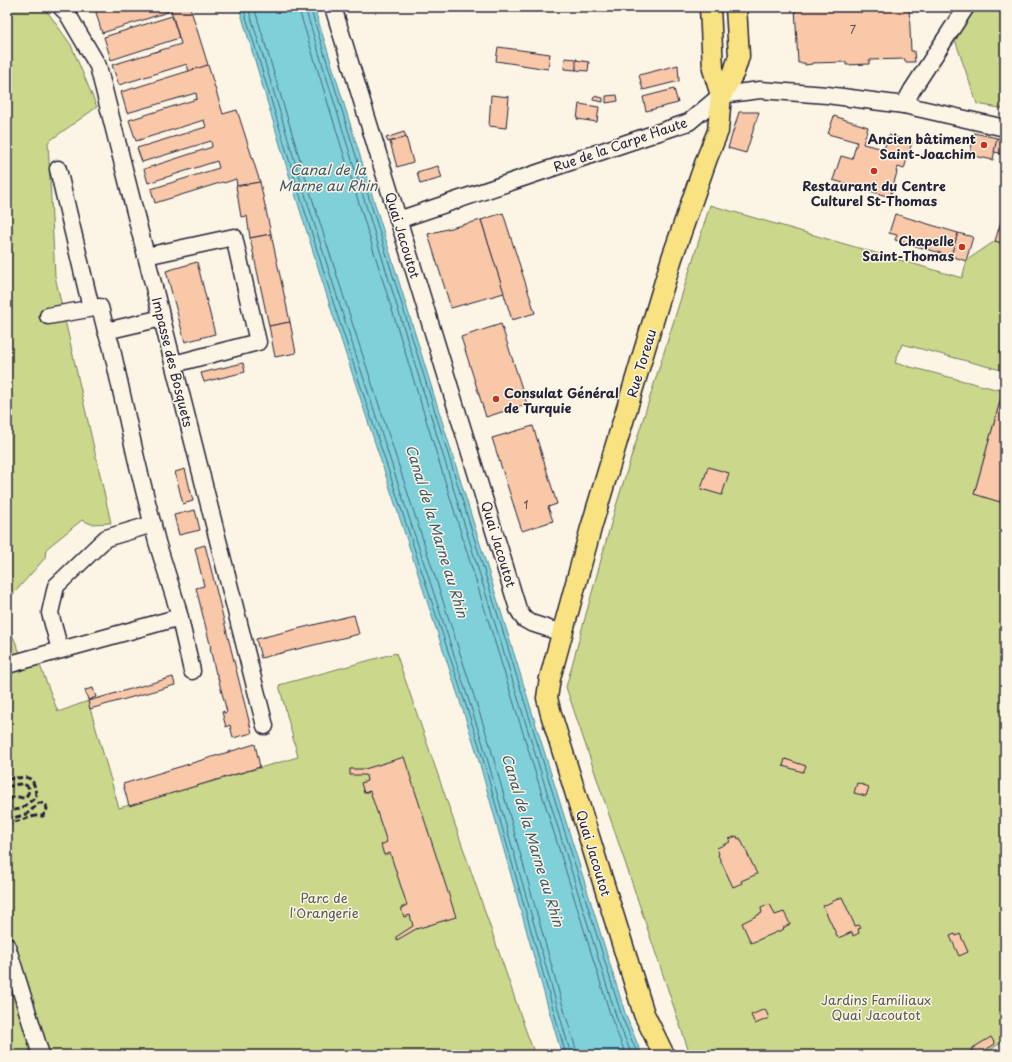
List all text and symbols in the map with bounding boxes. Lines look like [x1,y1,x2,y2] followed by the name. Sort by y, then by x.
[850,21,856,38] house number: 7
[551,112,689,176] street label: Rue de la Carpe Haute
[868,129,976,163] place label: Ancien bâtiment Saint-Joachim
[979,140,989,150] marker: Ancien bâtiment Saint-Joachim
[279,159,378,196] water label: Canal de la Marne au Rhin
[869,166,879,176] marker: Restaurant du Centre Culturel St-Thomas
[802,176,946,210] place label: Restaurant du Centre Culturel St-Thomas
[381,190,425,281] street label: Quai Jacoutot
[862,231,954,265] place label: Chapelle Saint-Thomas
[957,242,967,252] marker: Chapelle Saint-Thomas
[148,295,198,429] street label: Impasse des Bosquets
[622,326,660,400] street label: Rue Toreau
[504,383,619,417] place label: Consulat Général de Turquie
[491,394,501,404] marker: Consulat Général de Turquie
[401,442,474,621] water label: Canal de la Marne au Rhin
[524,496,529,513] house number: 1
[477,499,521,590] street label: Quai Jacoutot
[497,751,570,930] water label: Canal de la Marne au Rhin
[572,808,616,899] street label: Quai Jacoutot
[289,888,359,922] park label: Parc de l'Orangerie
[821,990,931,1024] park label: Jardins Familiaux Quai Jacoutot

